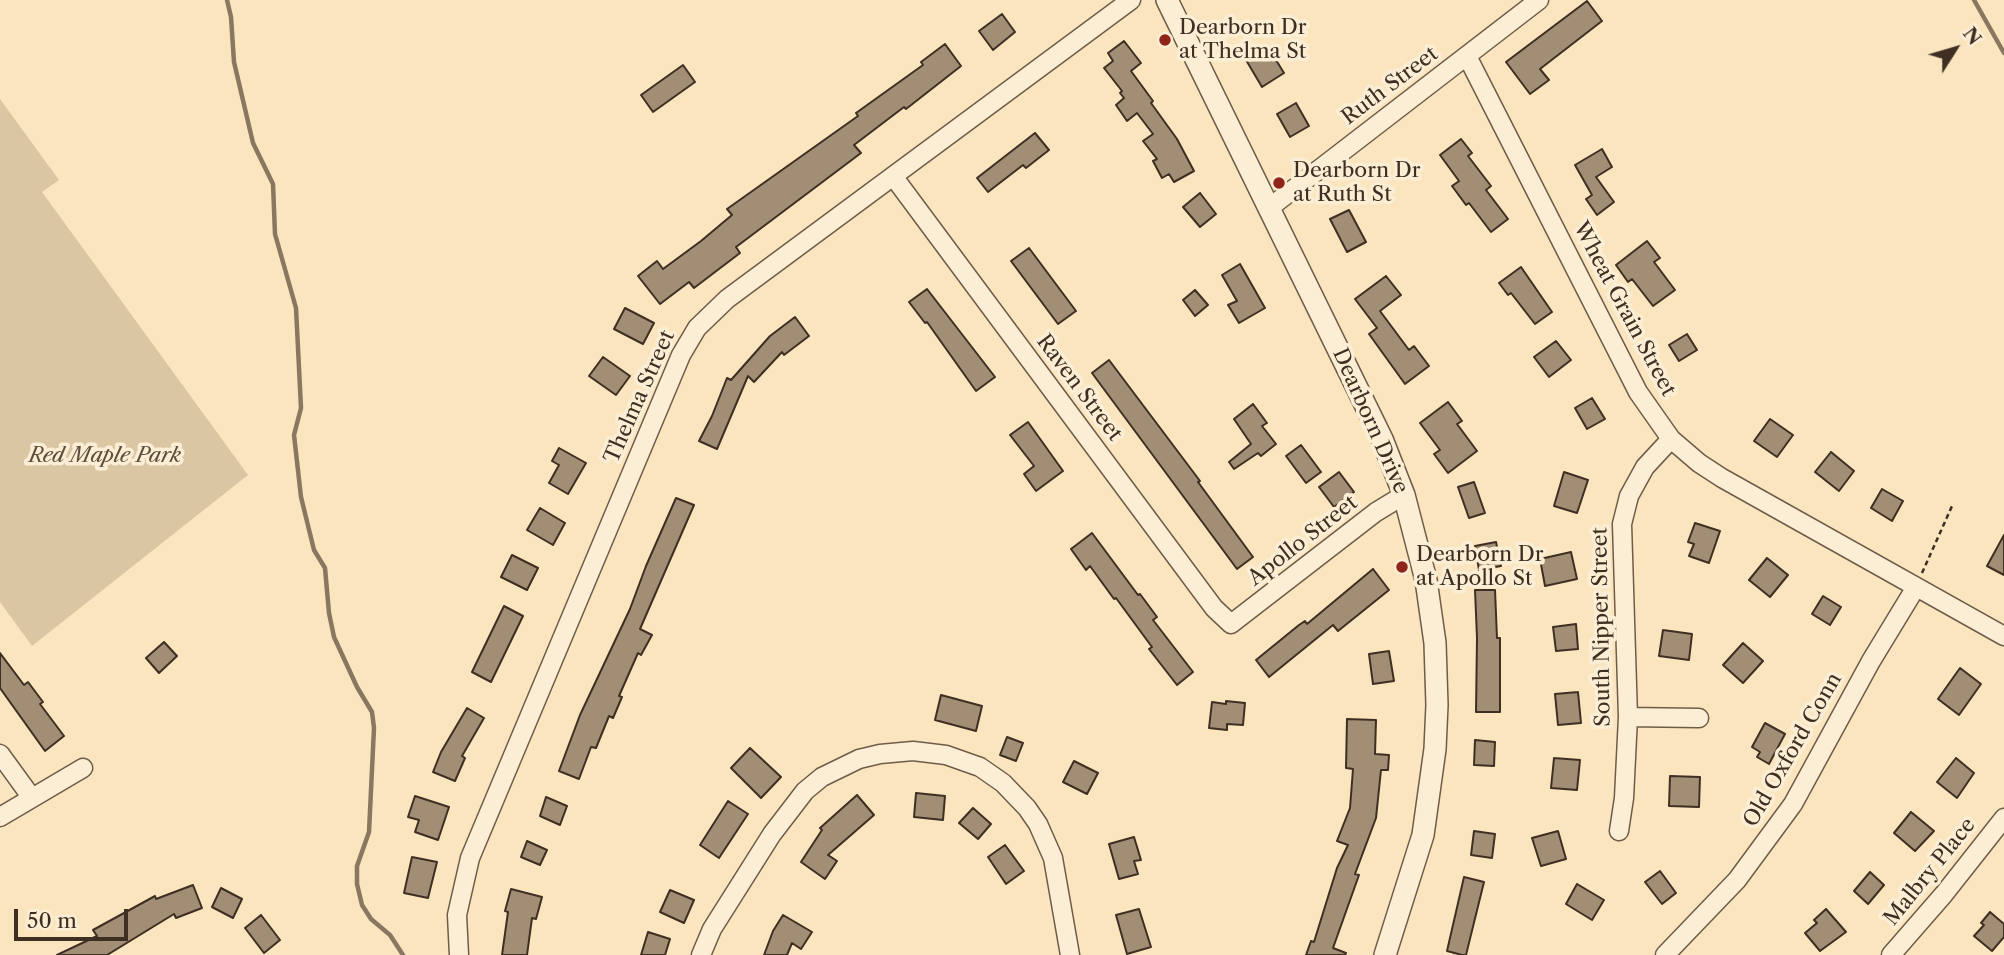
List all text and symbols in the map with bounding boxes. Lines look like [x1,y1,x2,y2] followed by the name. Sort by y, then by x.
[1920,14,1990,84] north arrow
[1179,15,1307,65] place label: Dearborn Dr at Thelma St
[1958,23,1986,50] text: N
[1157,32,1173,48] marker: Dearborn Dr at Thelma St
[1337,42,1443,130] street label: Ruth Street
[1293,158,1421,208] place label: Dearborn Dr at Ruth St
[1271,175,1287,191] marker: Dearborn Dr at Ruth St
[1567,217,1681,401] street label: Wheat Grain Street
[599,327,681,467] street label: Thelma Street
[1031,330,1127,446] street label: Raven Street
[1327,344,1413,498] street label: Dearborn Drive
[29,443,181,469] park label: Red Maple Park
[1243,490,1363,592] street label: Apollo Street
[1588,527,1616,727] street label: South Nipper Street
[1416,542,1544,592] place label: Dearborn Dr at Apollo St
[1394,559,1410,575] marker: Dearborn Dr at Apollo St
[1739,668,1847,832] street label: Old Oxford Conn
[1879,813,1981,931] street label: Malbry Place
[18,895,131,939] scale bar
[27,908,77,933] text: 50 m

